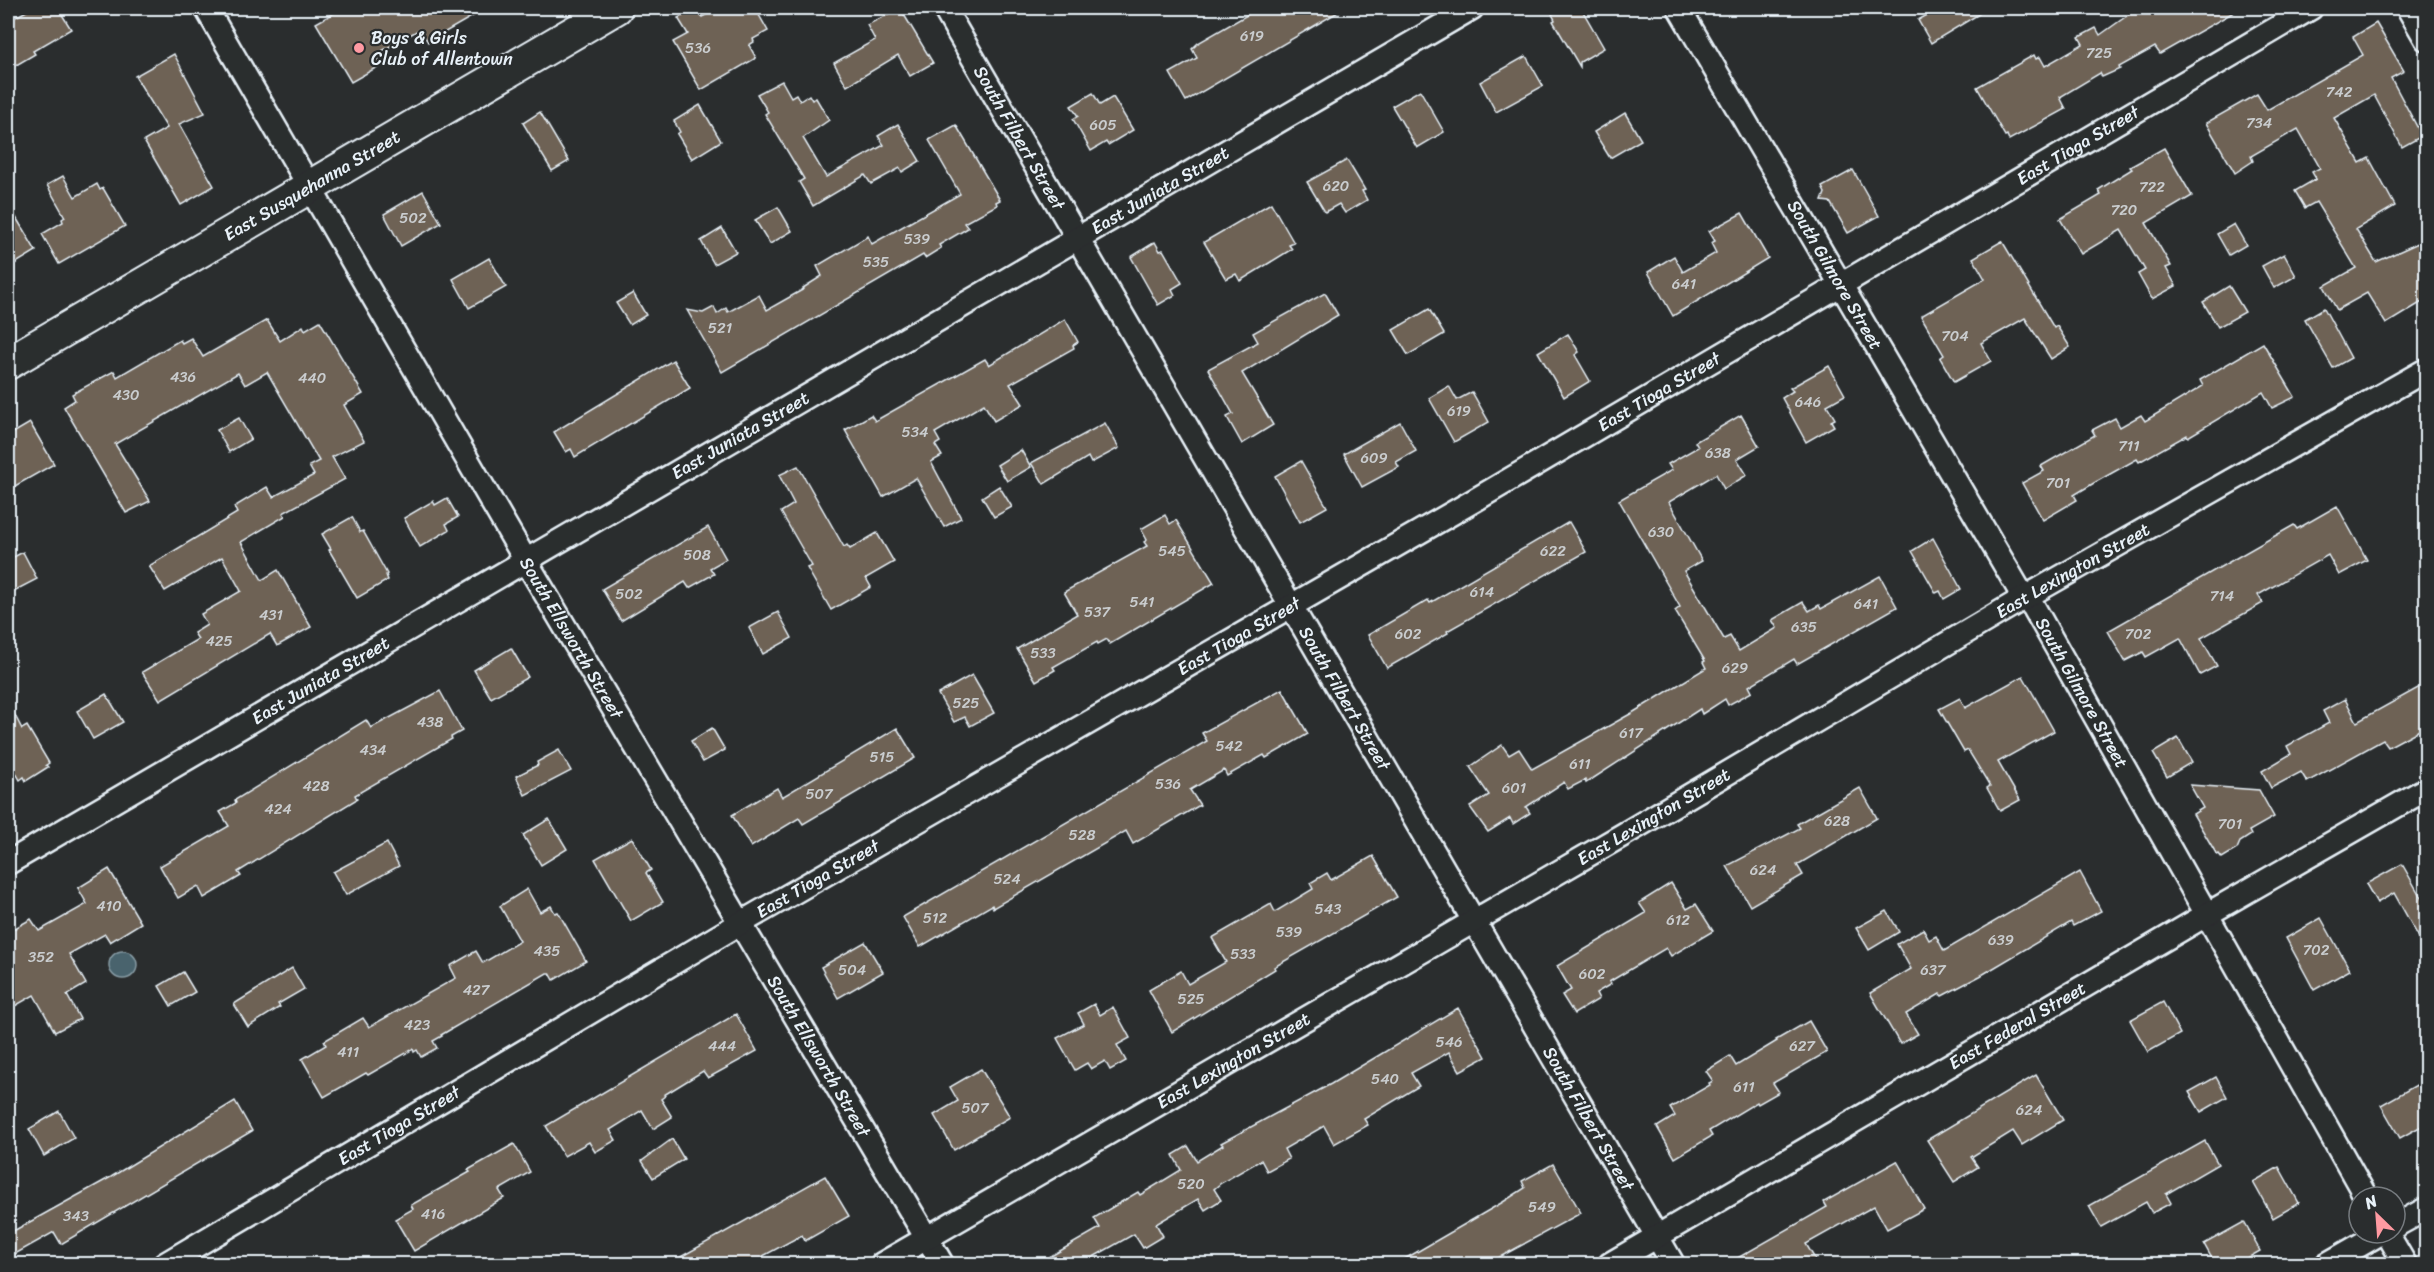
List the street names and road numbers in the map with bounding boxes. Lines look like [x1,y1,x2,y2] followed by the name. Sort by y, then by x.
[965,59,1074,217] street label: South Filbert Street
[2010,96,2146,194] street label: East Tioga Street
[217,121,407,250] street label: East Susquehanna Street
[1085,137,1235,243] street label: East Juniata Street
[1778,193,1892,356] street label: South Gilmore Street
[1591,342,1727,441] street label: East Tioga Street
[665,382,816,488] street label: East Juniata Street
[1989,514,2156,627] street label: East Lexington Street
[511,550,632,726] street label: South Ellsworth Street
[1171,587,1307,684] street label: East Tioga Street
[2026,611,2137,775] street label: South Gilmore Street
[1290,620,1400,777] street label: South Filbert Street
[245,627,396,734] street label: East Juniata Street
[1571,759,1737,874] street label: East Lexington Street
[750,830,886,927] street label: East Tioga Street
[758,969,880,1144] street label: South Ellsworth Street
[1942,972,2092,1079] street label: East Federal Street
[1150,1003,1317,1118] street label: East Lexington Street
[1534,1040,1644,1198] street label: South Filbert Street
[331,1076,467,1174] street label: East Tioga Street

